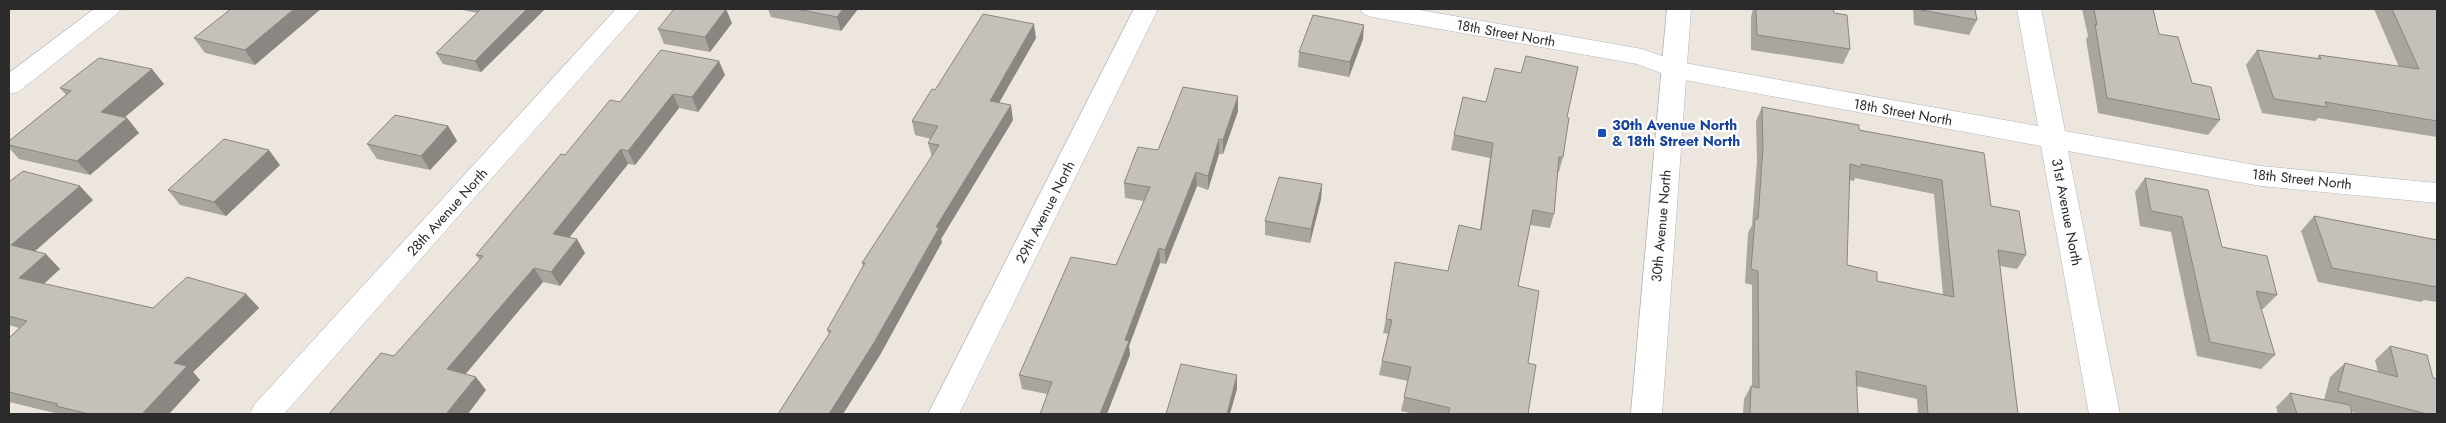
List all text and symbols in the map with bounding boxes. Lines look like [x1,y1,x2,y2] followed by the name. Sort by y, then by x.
[1455,14,1557,52] street label: 18th Street North
[1852,93,1954,131] street label: 18th Street North
[1612,115,1740,151] place label: 30th Avenue North & 18th Street North
[1596,127,1608,139] marker: 30th Avenue North & 18th Street North
[1010,157,1080,267] street label: 29th Avenue North
[2047,157,2087,267] street label: 31st Avenue North
[402,164,492,260] street label: 28th Avenue North
[2251,164,2353,194] street label: 18th Street North
[1646,169,1676,283] street label: 30th Avenue North

